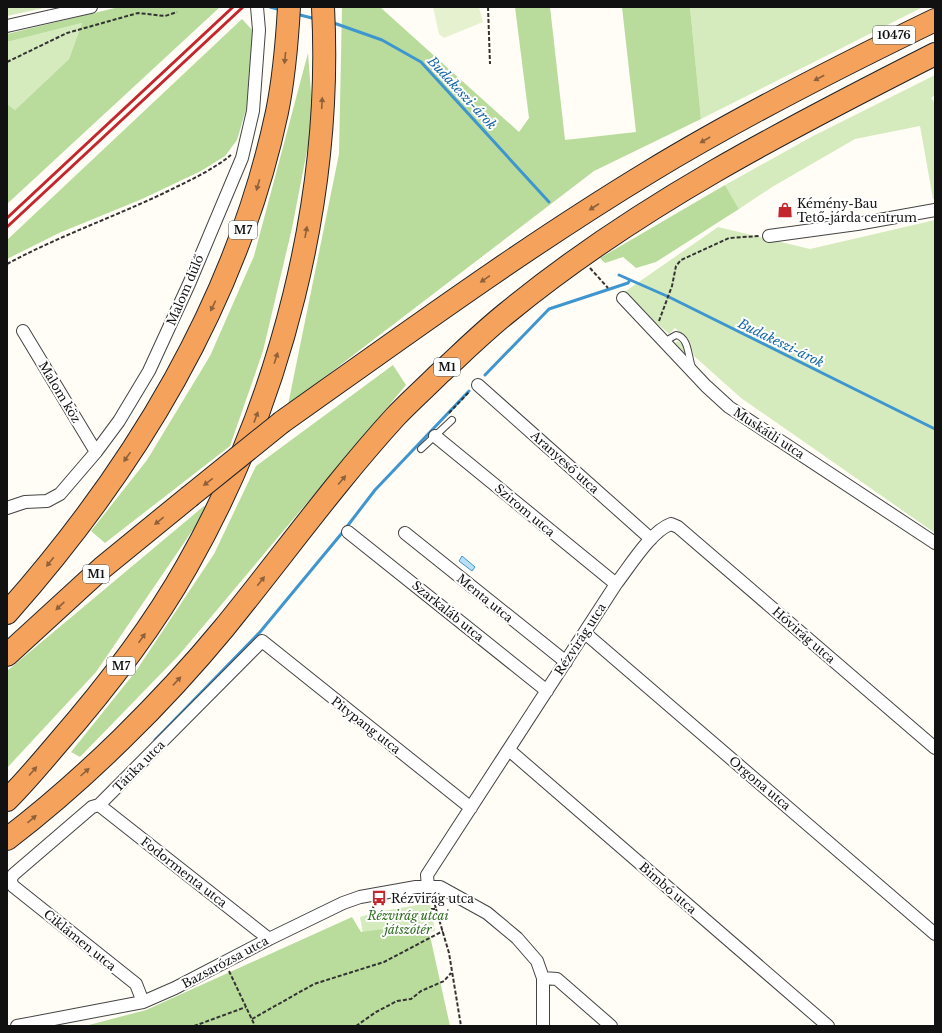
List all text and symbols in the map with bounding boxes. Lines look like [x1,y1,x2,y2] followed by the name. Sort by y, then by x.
[873,26,915,44] road number: 10476
[282,52,288,64] one-way arrow
[423,52,500,133] water label: Budakeszi-árok
[813,75,825,81] one-way arrow
[319,97,326,109] one-way arrow
[699,136,711,143] one-way arrow
[255,179,261,191] one-way arrow
[797,196,917,225] place label: Kémény-Bau Tető-járda centrum
[776,201,794,219] shop icon: Kémény-Bau Tető-járda centrum
[588,204,600,211] one-way arrow
[229,221,257,239] road number: M7
[303,226,309,238] one-way arrow
[163,252,207,328] street label: Malom dűlő
[480,275,490,283] one-way arrow
[210,301,216,312] one-way arrow
[734,314,827,371] water label: Budakeszi-árok
[273,352,279,364] one-way arrow
[36,358,84,426] street label: Malom köz
[434,358,460,376] road number: M1
[731,404,808,462] street label: Muskátli utca
[254,411,260,423] one-way arrow
[527,427,602,497] street label: Aranyeső utca
[123,452,131,463] one-way arrow
[337,474,346,485] one-way arrow
[203,478,214,486] one-way arrow
[492,481,558,540] street label: Szirom utca
[153,517,164,526] one-way arrow
[45,556,54,567] one-way arrow
[83,565,109,583] road number: M1
[454,571,516,625] street label: Menta utca
[256,576,265,587] one-way arrow
[409,577,487,645] street label: Szarkaláb utca
[551,600,609,678] street label: Rézvirág utca
[55,602,66,611] one-way arrow
[770,604,839,667] street label: Hóvirág utca
[138,632,146,643] one-way arrow
[107,657,135,675] road number: M7
[173,676,182,686] one-way arrow
[328,693,404,757] street label: Pitypang utca
[110,737,168,795] street label: Tátika utca
[726,753,794,813] street label: Orgona utca
[29,766,38,776] one-way arrow
[80,767,90,777] one-way arrow
[26,814,37,823] one-way arrow
[138,834,230,911] street label: Fodormenta utca
[636,859,700,917] street label: Bimbó utca
[370,889,388,907] bus stop icon: Rézvirág utca
[391,891,474,906] place label: Rézvirág utca
[41,906,119,974] street label: Ciklámen utca
[366,908,449,937] park label: Rézvirág utcai játszótér
[179,933,271,991] street label: Bazsarózsa utca

